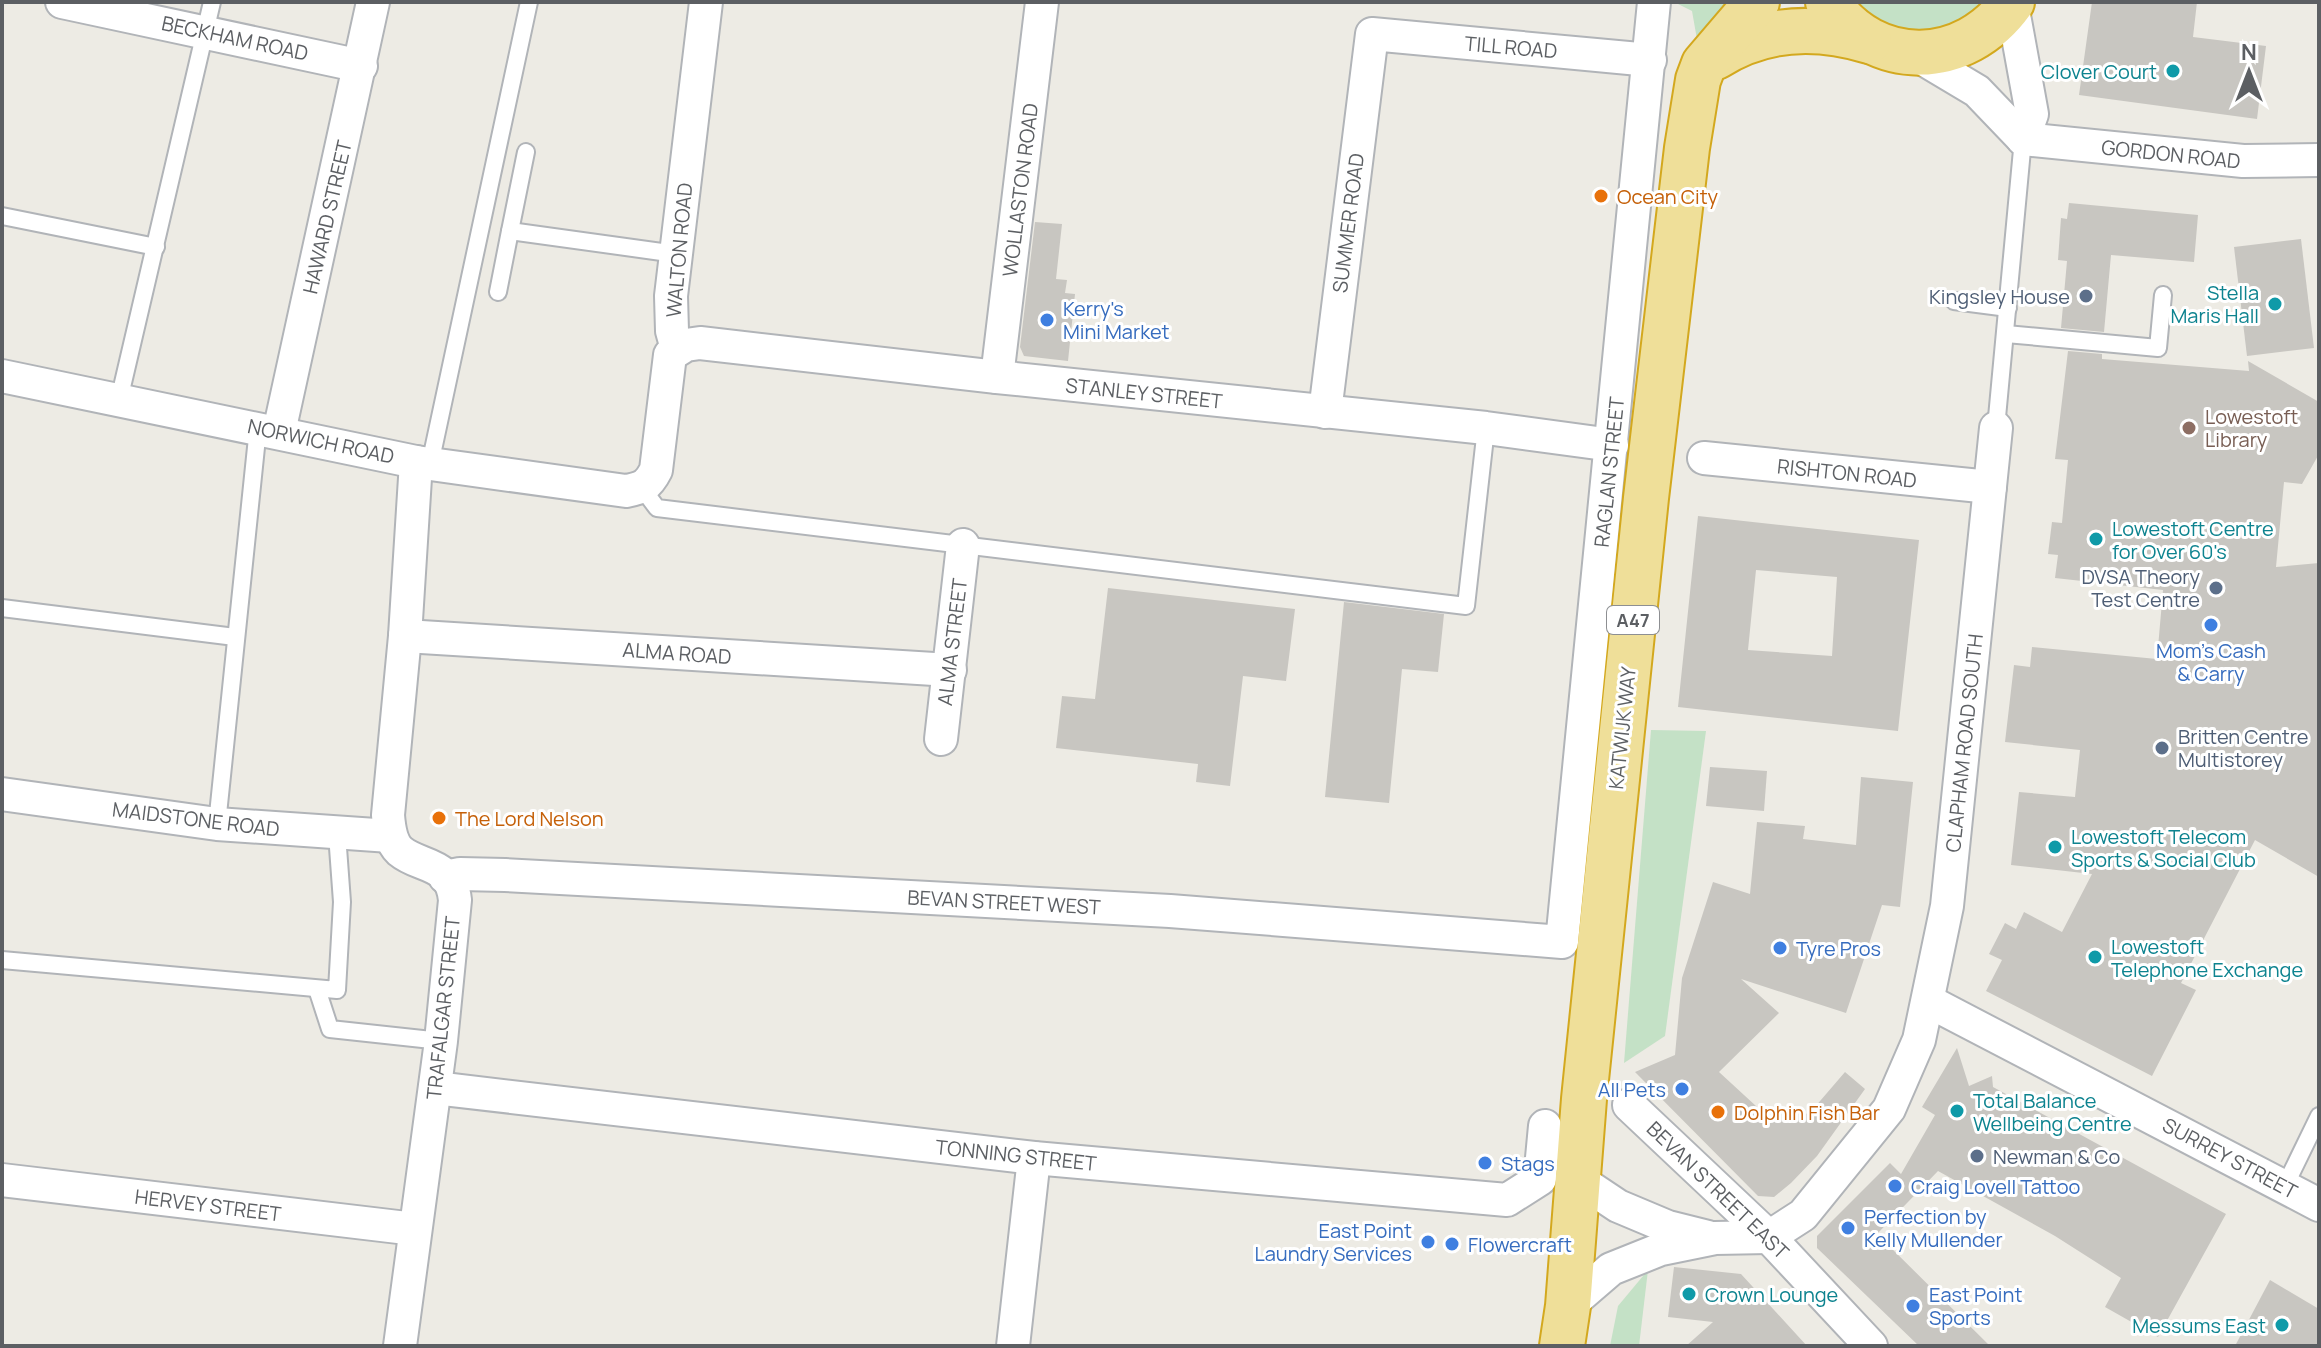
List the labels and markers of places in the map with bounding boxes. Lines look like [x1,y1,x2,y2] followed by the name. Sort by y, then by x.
[2041,58,2157,85] place label: Clover Court
[2164,62,2182,80] marker: Clover Court
[1617,183,1718,210] place label: Ocean City
[1592,187,1610,205] marker: Ocean City
[2171,279,2259,329] place label: Stella Maris Hall
[1929,283,2070,310] place label: Kingsley House
[2077,287,2095,305] marker: Kingsley House
[1063,295,1170,345] place label: Kerry's Mini Market
[2266,295,2284,313] marker: Stella Maris Hall
[1038,311,1056,329] marker: Kerry's Mini Market
[2205,403,2298,453] place label: Lowestoft Library
[2180,419,2198,437] marker: Lowestoft Library
[2112,515,2274,565] place label: Lowestoft Centre for Over 60's
[2087,530,2105,548] marker: Lowestoft Centre for Over 60's
[2082,563,2200,613] place label: DVSA Theory Test Centre
[2207,579,2225,597] marker: DVSA Theory Test Centre
[2202,616,2220,634] marker: Mom’s Cash & Carry
[2156,637,2266,687] place label: Mom’s Cash & Carry
[2178,723,2309,773] place label: Britten Centre Multistorey
[2153,739,2171,757] marker: Britten Centre Multistorey
[455,805,604,832] place label: The Lord Nelson
[430,809,448,827] marker: The Lord Nelson
[2071,823,2256,873] place label: Lowestoft Telecom Sports & Social Club
[2046,838,2064,856] marker: Lowestoft Telecom Sports & Social Club
[2111,933,2303,983] place label: Lowestoft Telephone Exchange
[1796,935,1881,962] place label: Tyre Pros
[1771,939,1789,957] marker: Tyre Pros
[2086,948,2104,966] marker: Lowestoft Telephone Exchange
[1598,1076,1666,1103] place label: All Pets
[1673,1080,1691,1098] marker: All Pets
[1973,1087,2132,1137] place label: Total Balance Wellbeing Centre
[1734,1099,1880,1126] place label: Dolphin Fish Bar
[1948,1102,1966,1120] marker: Total Balance Wellbeing Centre
[1709,1103,1727,1121] marker: Dolphin Fish Bar
[1993,1143,2121,1170] place label: Newman & Co
[1968,1147,1986,1165] marker: Newman & Co
[1501,1150,1555,1177] place label: Stags
[1476,1154,1494,1172] marker: Stags
[1911,1173,2080,1200] place label: Craig Lovell Tattoo
[1886,1177,1904,1195] marker: Craig Lovell Tattoo
[1864,1203,2003,1253] place label: Perfection by Kelly Mullender
[1254,1217,1412,1267] place label: East Point Laundry Services
[1839,1219,1857,1237] marker: Perfection by Kelly Mullender
[1468,1231,1572,1258] place label: Flowercraft
[1419,1233,1437,1251] marker: East Point Laundry Services
[1443,1235,1461,1253] marker: Flowercraft
[1705,1281,1838,1308] place label: Crown Lounge
[1929,1281,2022,1331] place label: East Point Sports
[1680,1285,1698,1303] marker: Crown Lounge
[1904,1297,1922,1315] marker: East Point Sports
[2132,1312,2266,1339] place label: Messums East
[2273,1316,2291,1334] marker: Messums East

